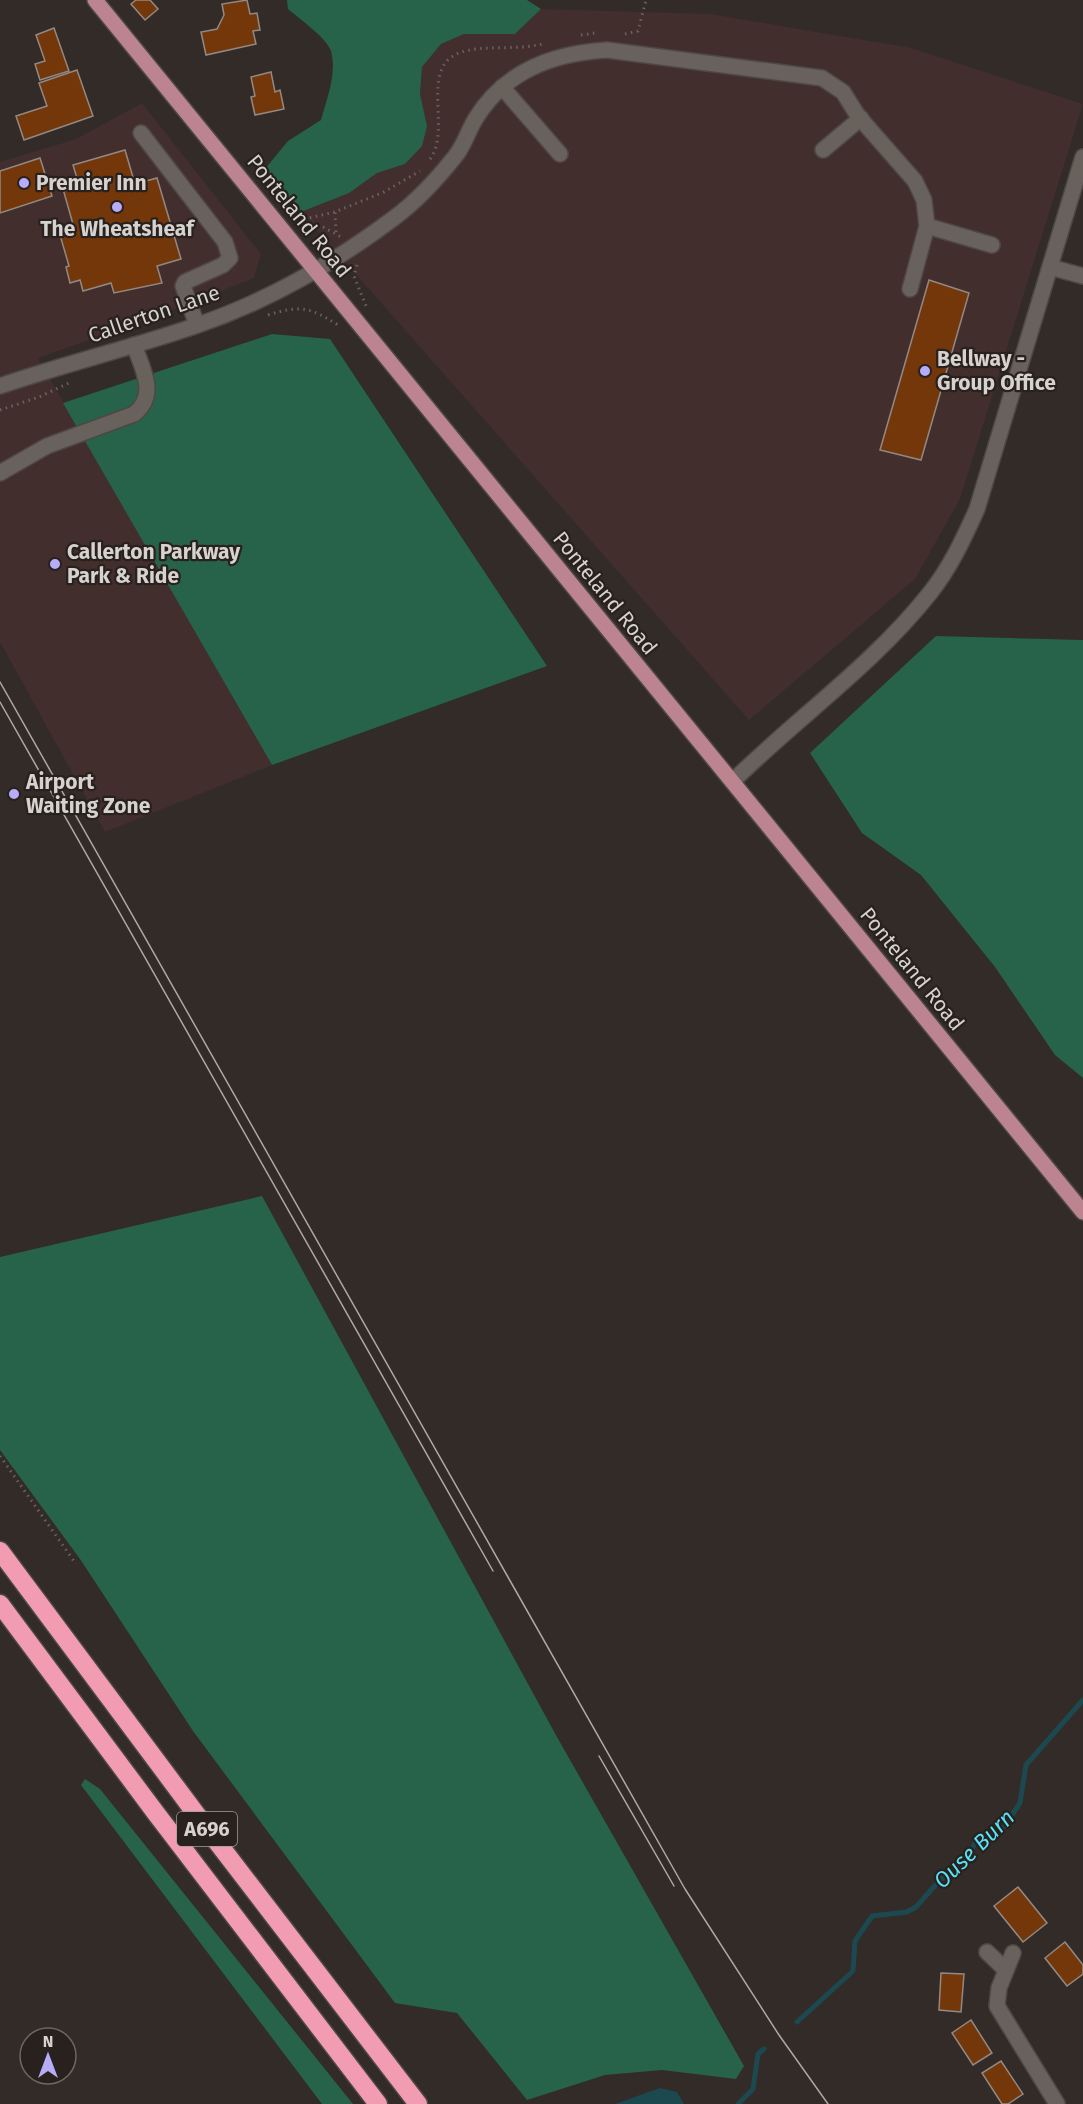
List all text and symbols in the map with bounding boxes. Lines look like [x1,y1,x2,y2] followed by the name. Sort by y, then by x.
[241,149,357,283] street label: Ponteland Road
[36,170,147,196] place label: Premier Inn
[17,176,31,190] marker: Premier Inn
[110,200,124,214] marker: The Wheatsheaf
[40,216,196,242] place label: The Wheatsheaf
[85,279,223,349] street label: Callerton Lane
[937,346,1056,396] place label: Bellway - Group Office
[918,364,932,378] marker: Bellway - Group Office
[547,526,663,660] street label: Ponteland Road
[67,539,240,589] place label: Callerton Parkway Park & Ride
[48,557,62,571] marker: Callerton Parkway Park & Ride
[25,769,151,819] place label: Airport Waiting Zone
[7,787,21,801] marker: Airport Waiting Zone
[854,902,970,1036] street label: Ponteland Road
[928,1804,1020,1894] water label: Ouse Burn
[177,1812,237,1846] road number: A696
[18,2026,78,2086] north arrow
[43,2032,53,2051] text: N

